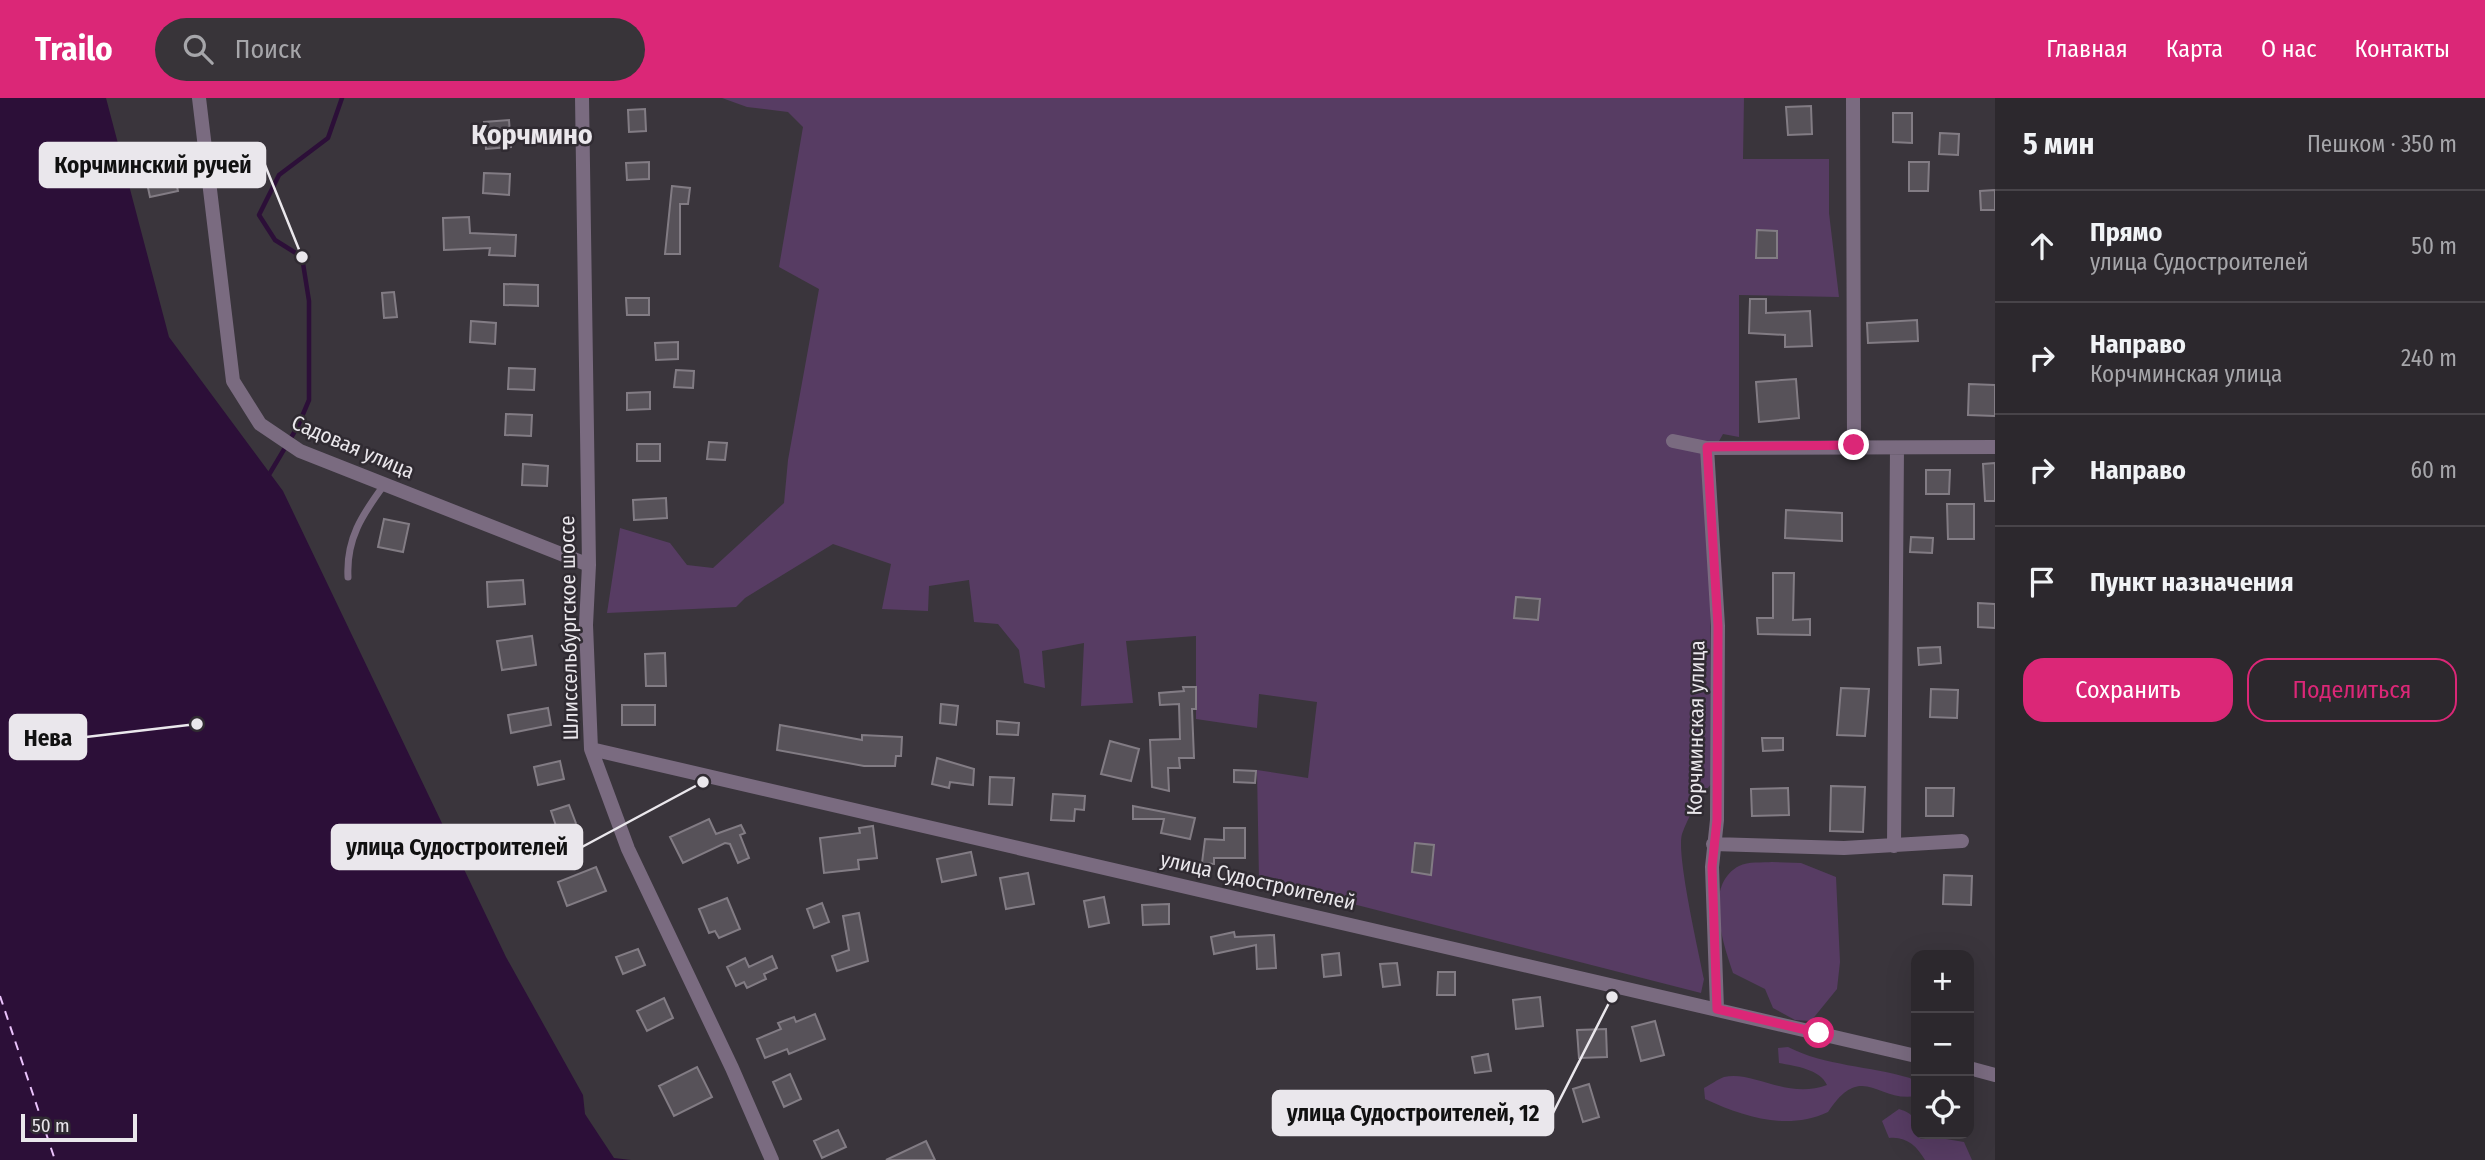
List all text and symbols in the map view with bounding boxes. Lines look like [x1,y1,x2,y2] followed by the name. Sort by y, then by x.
[155,18,645,81] search box
[35,29,113,69] text: Trailo
[179,30,217,68] icon: search
[235,34,301,65] text: Поиск
[2046,35,2128,63] text: Главная
[2166,35,2223,63] text: Карта
[2261,35,2316,63] text: О нас
[2354,35,2450,63] text: Контакты
[471,118,593,151] district label: Корчмино
[2023,126,2094,162] text: 5 мин
[2307,130,2457,158] text: Пешком · 350 m
[40,143,265,187] callout: Корчминский ручей
[54,151,252,179] text: Корчминский ручей
[2090,217,2162,248] text: Прямо
[2023,227,2061,265] icon: ahead
[2411,232,2457,260] text: 50 m
[2090,248,2309,276] text: улица Судостроителей
[2090,329,2186,360] text: Направо
[2023,339,2061,377] icon: right
[2401,344,2457,372] text: 240 m
[2090,360,2282,388] text: Корчминская улица
[288,409,418,485] street label: Садовая улица
[1838,429,1869,460] route end
[2023,451,2061,489] icon: right
[2090,455,2186,486] text: Направо
[2411,456,2457,484] text: 60 m
[554,515,584,741] street label: Шлиссельбургское шоссе
[2023,563,2061,601] icon: arrive
[2090,567,2294,598] text: Пункт назначения
[1681,640,1711,816] street label: Корчминская улица
[2023,658,2233,722] button: Сохранить
[2247,658,2457,722] button: Поделиться
[10,715,86,759] callout: Нева
[24,724,72,752] text: Нева
[332,825,582,869] callout: улица Судостроителей
[345,833,568,861] text: улица Судостроителей
[1158,846,1358,916] street label: улица Судостроителей
[1911,950,1974,1139] map controls
[1911,950,1974,1013] button: +
[1911,1013,1974,1076] button: −
[1803,1017,1834,1048] route start
[1911,1076,1974,1139] button: locate
[1273,1091,1553,1135] callout: улица Судостроителей, 12
[1286,1099,1540,1127] text: улица Судостроителей, 12
[21,1111,136,1143] scale bar
[32,1114,70,1137] text: 50 m

